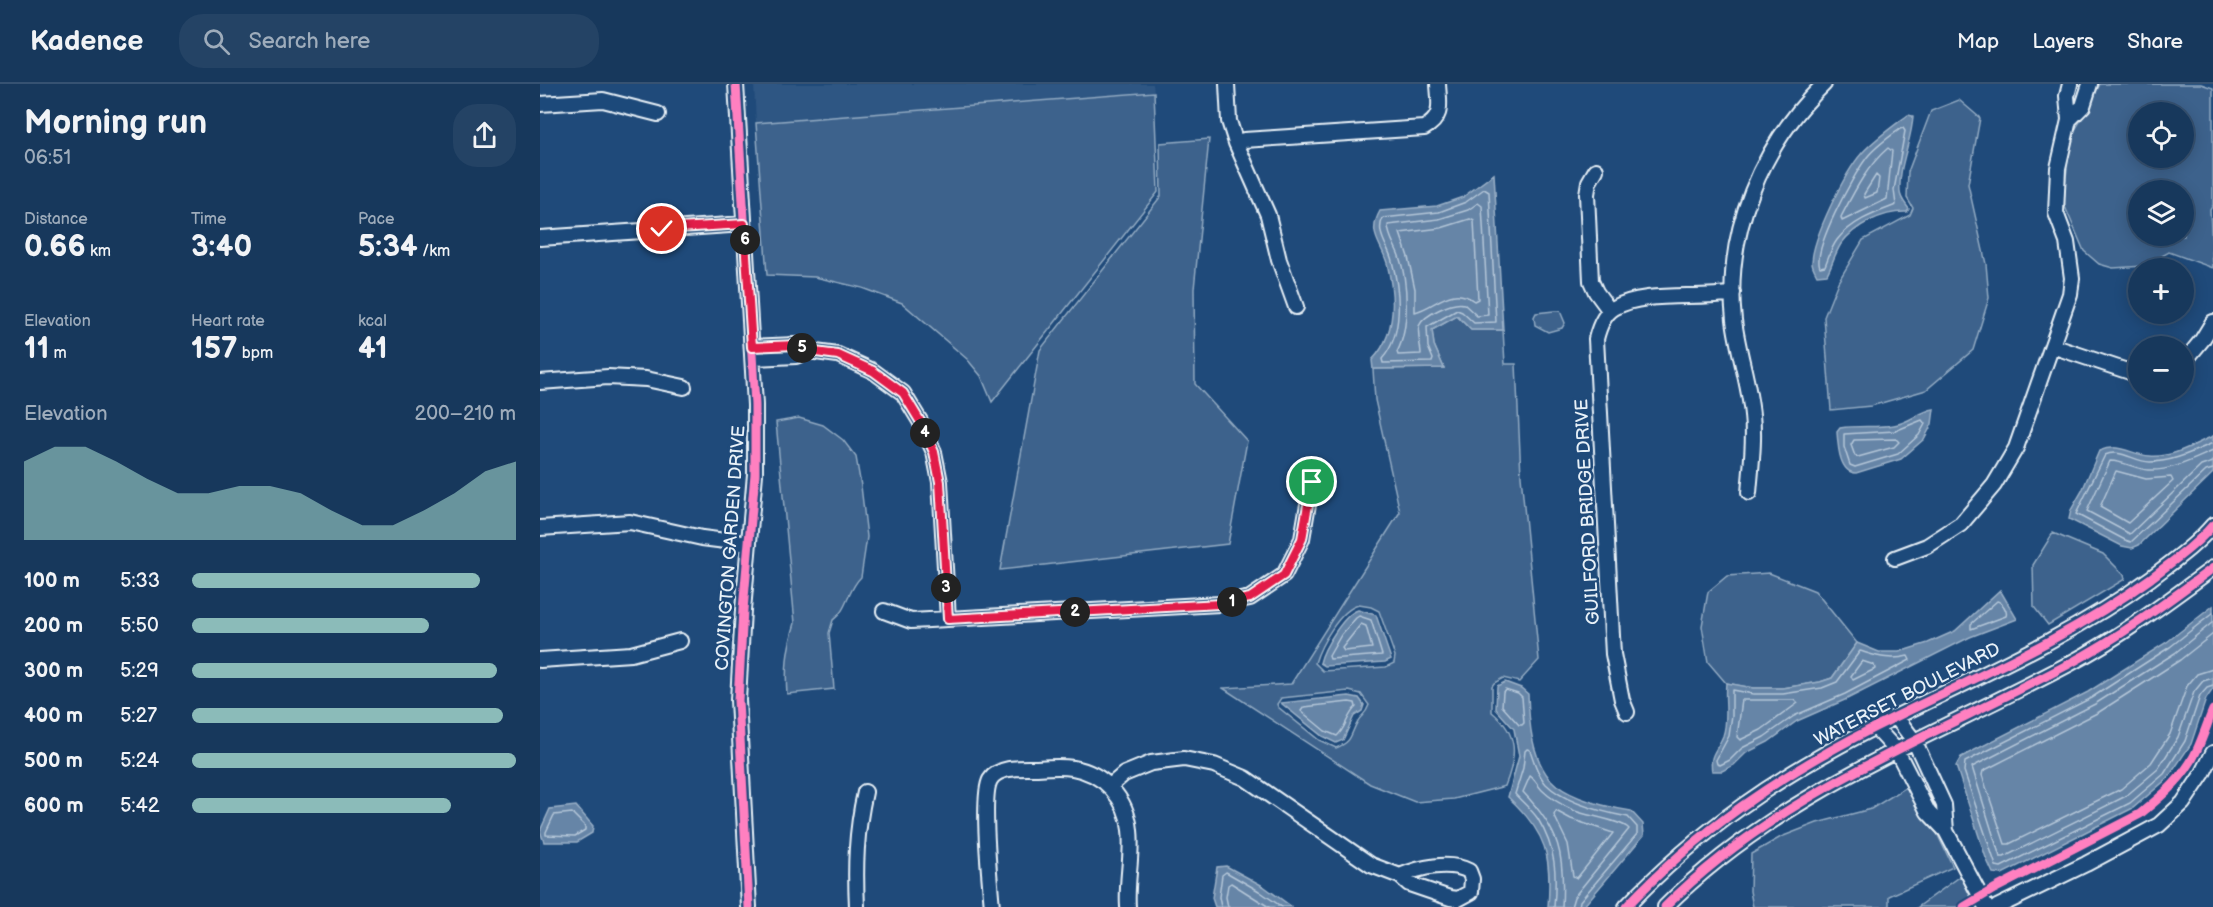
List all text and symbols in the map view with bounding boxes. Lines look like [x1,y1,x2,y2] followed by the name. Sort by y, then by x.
[179,14,599,68] search box
[30,25,143,58] text: Kadence
[200,25,233,58] icon: search
[248,28,370,55] text: Search here
[1957,29,1999,54] text: Map
[2032,29,2094,54] text: Layers
[2127,29,2183,54] text: Share
[2128,102,2194,402] map controls
[2128,102,2194,168] button: locate
[24,103,207,143] text: Morning run
[453,104,516,167] button: share
[24,146,71,170] text: 06:51
[2128,180,2194,246] button: layers
[636,203,687,254] pin
[24,210,88,229] text: Distance
[191,210,226,229] text: Time
[358,210,394,229] text: Pace
[645,212,678,245] icon: check
[730,225,760,255] pin: 6
[24,229,86,265] text: 0.66
[191,229,252,265] text: 3:40
[358,229,418,265] text: 5:34
[740,230,750,249] text: 6
[86,242,111,261] text: km
[418,242,450,261] text: /km
[2128,258,2194,324] button: +
[24,312,91,331] text: Elevation
[191,312,265,331] text: Heart rate
[358,312,387,331] text: kcal
[24,331,49,367] text: 11
[191,331,238,367] text: 157
[358,331,388,367] text: 41
[787,333,817,363] pin: 5
[2128,336,2194,402] button: −
[797,338,807,357] text: 5
[49,344,67,363] text: m
[238,344,273,363] text: bpm
[1571,398,1604,625] street label: GUILFORD BRIDGE DRIVE
[24,402,107,426] text: Elevation
[415,402,516,426] text: 200–210 m
[910,418,940,448] pin: 4
[920,423,930,442] text: 4
[711,425,750,671] street label: COVINGTON GARDEN DRIVE
[1286,456,1337,507] pin
[1295,465,1328,498] icon: arrive
[24,569,80,593] text: 100 m
[120,569,160,593] text: 5:33
[931,573,961,603] pin: 3
[941,578,951,597] text: 3
[1217,587,1247,617] pin: 1
[1229,592,1235,611] text: 1
[1060,597,1090,627] pin: 2
[1070,602,1080,621] text: 2
[24,614,83,638] text: 200 m
[120,614,159,638] text: 5:50
[1811,638,2004,751] street label: WATERSET BOULEVARD
[24,659,83,683] text: 300 m
[120,659,159,683] text: 5:29
[24,704,83,728] text: 400 m
[120,704,157,728] text: 5:27
[24,749,83,773] text: 500 m
[120,749,159,773] text: 5:24
[24,794,84,818] text: 600 m
[120,794,160,818] text: 5:42

